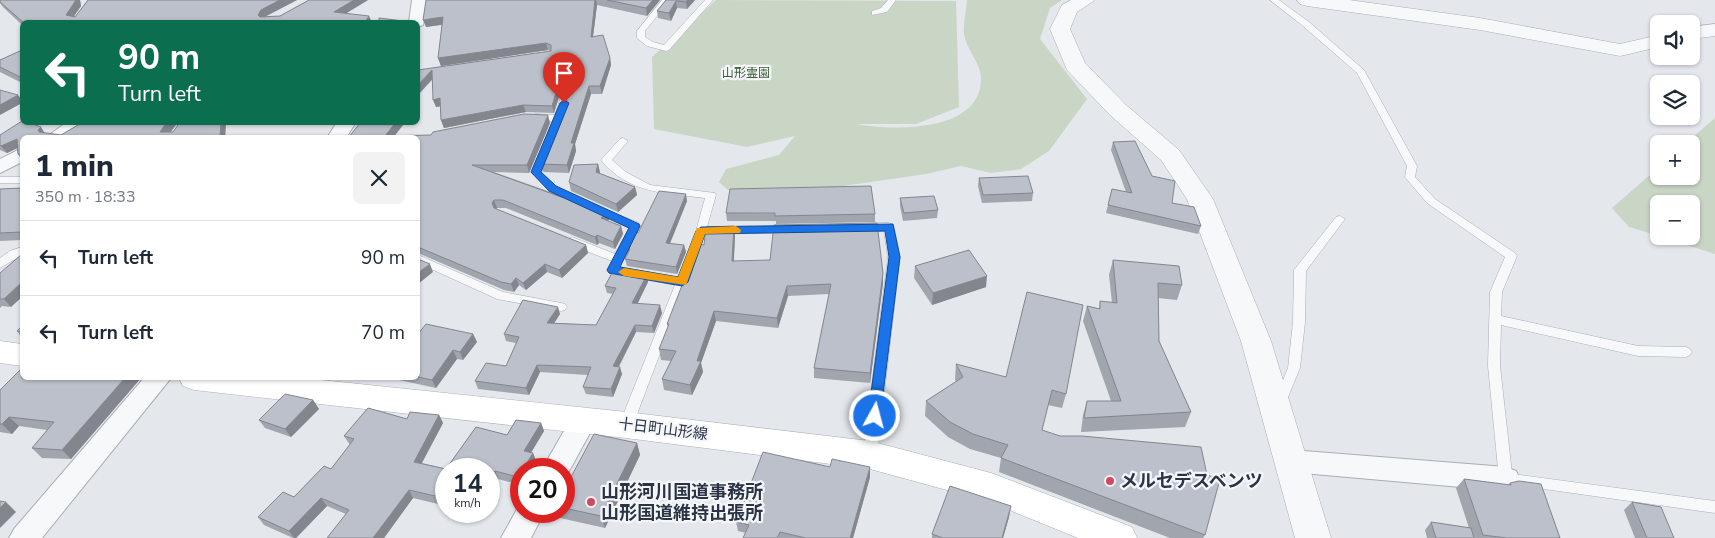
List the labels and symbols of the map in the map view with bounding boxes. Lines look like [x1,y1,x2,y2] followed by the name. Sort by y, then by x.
[543,52,585,103] pin
[722,65,770,81] park label: 山形霊園
[848,389,900,441] position arrow
[617,414,709,444] street label: 十日町山形線
[510,458,575,523] speed limit sign: 20
[1120,469,1263,493] place label: メルセデスベンツ
[1104,475,1116,487] marker: メルセデスベンツ
[601,480,763,525] place label: 山形河川国道事務所 山形国道維持出張所
[585,496,597,508] marker: 山形河川国道事務所 山形国道維持出張所

